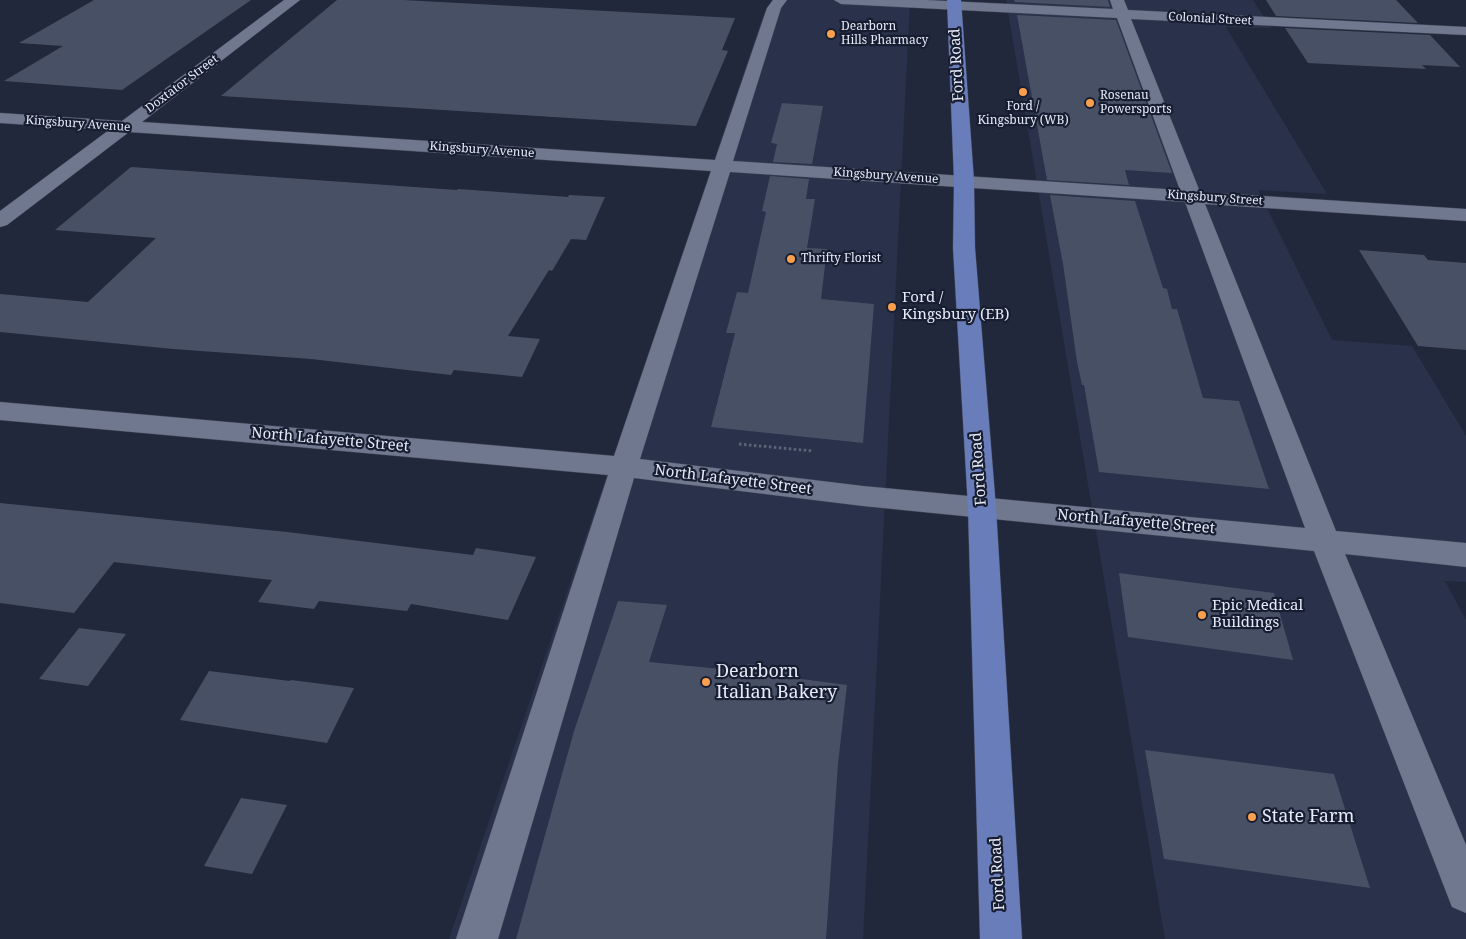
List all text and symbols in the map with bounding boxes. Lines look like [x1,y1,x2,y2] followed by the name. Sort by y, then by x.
[1168,10,1252,28] street label: Colonial Street
[841,20,928,48] place label: Dearborn Hills Pharmacy
[825,28,837,40] marker: Dearborn Hills Pharmacy
[946,28,968,102] street label: Ford Road
[143,52,221,116] street label: Doxtator Street
[1017,86,1029,98] marker: Ford / Kingsbury (WB)
[1100,89,1172,117] place label: Rosenau Powersports
[1084,97,1096,109] marker: Rosenau Powersports
[977,100,1069,128] place label: Ford / Kingsbury (WB)
[25,113,131,135] street label: Kingsbury Avenue
[429,139,535,161] street label: Kingsbury Avenue
[833,165,939,187] street label: Kingsbury Avenue
[1167,187,1263,209] street label: Kingsbury Street
[801,252,881,266] place label: Thrifty Florist
[785,253,797,265] marker: Thrifty Florist
[902,289,1010,324] place label: Ford / Kingsbury (EB)
[886,301,898,313] marker: Ford / Kingsbury (EB)
[250,424,410,456] street label: North Lafayette Street
[967,432,991,506] street label: Ford Road
[653,461,813,499] street label: North Lafayette Street
[1056,506,1216,538] street label: North Lafayette Street
[1212,597,1303,632] place label: Epic Medical Buildings
[1196,609,1208,621] marker: Epic Medical Buildings
[716,661,837,704] place label: Dearborn Italian Bakery
[700,676,712,688] marker: Dearborn Italian Bakery
[1262,806,1354,828] place label: State Farm
[1246,811,1258,823] marker: State Farm
[987,837,1009,911] street label: Ford Road

